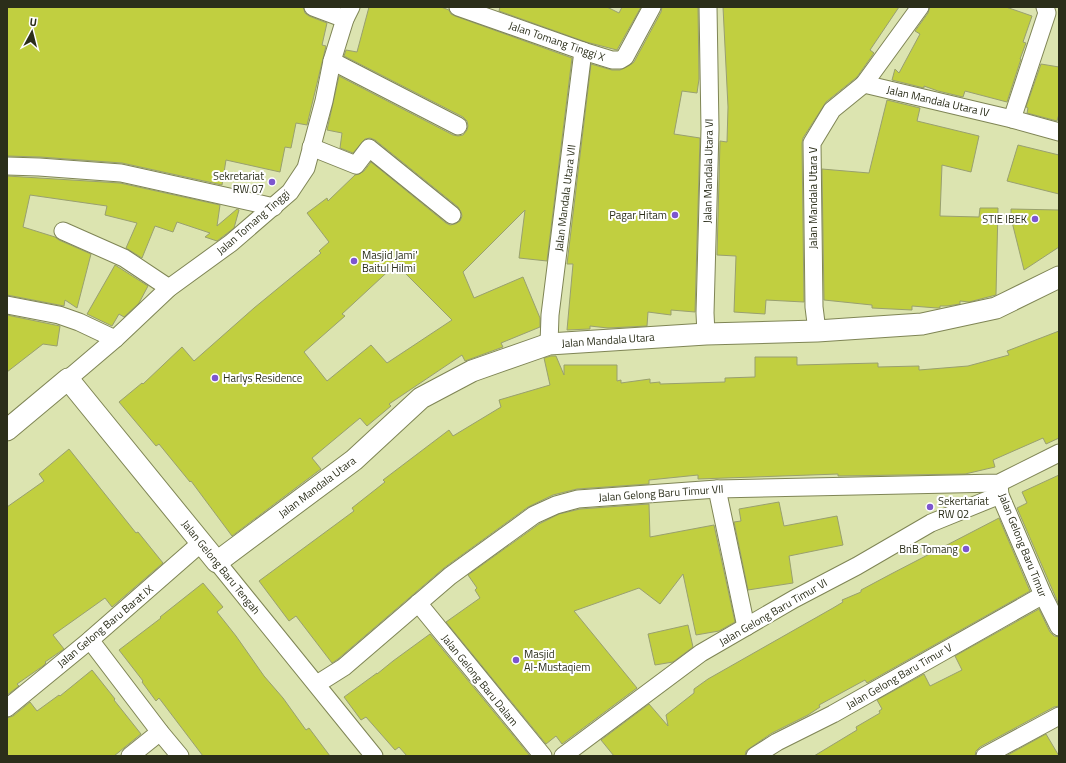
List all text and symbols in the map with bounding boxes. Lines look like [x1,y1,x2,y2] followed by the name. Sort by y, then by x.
[12,12,52,52] north arrow
[29,14,38,30] text: U
[507,17,607,65] street label: Jalan Tomang Tinggi X
[885,81,991,121] street label: Jalan Mandala Utara IV
[699,118,717,224] street label: Jalan Mandala Utara VI
[551,144,579,252] street label: Jalan Mandala Utara VII
[805,146,821,249] street label: Jalan Mandala Utara V
[213,168,264,197] place label: Sekretariat RW 07
[267,177,277,187] marker: Sekretariat RW 07
[213,186,293,258] street label: Jalan Tomang Tinggi
[609,207,667,223] place label: Pagar Hitam
[670,210,680,220] marker: Pagar Hitam
[982,211,1028,227] place label: STIE IBEK
[1030,214,1040,224] marker: STIE IBEK
[362,247,418,276] place label: Masjid Jami' Baitul Hilmi
[349,256,359,266] marker: Masjid Jami' Baitul Hilmi
[561,329,656,351] street label: Jalan Mandala Utara
[223,370,303,386] place label: Harlys Residence
[210,373,220,383] marker: Harlys Residence
[275,452,359,521] street label: Jalan Mandala Utara
[598,481,724,505] street label: Jalan Gelong Baru Timur VII
[995,490,1051,600] street label: Jalan Gelong Baru Timur
[938,493,989,522] place label: Sekertariat RW 02
[925,502,935,512] marker: Sekertariat RW 02
[178,516,264,618] street label: Jalan Gelong Baru Tengah
[899,541,958,557] place label: BnB Tomang
[961,544,971,554] marker: BnB Tomang
[716,574,830,650] street label: Jalan Gelong Baru Timur VI
[54,581,156,671] street label: Jalan Gelong Baru Barat IX
[438,631,522,729] street label: Jalan Gelong Baru Dalam
[843,639,955,713] street label: Jalan Gelong Baru Timur V
[524,646,590,675] place label: Masjid Al-Mustaqiem
[511,655,521,665] marker: Masjid Al-Mustaqiem

